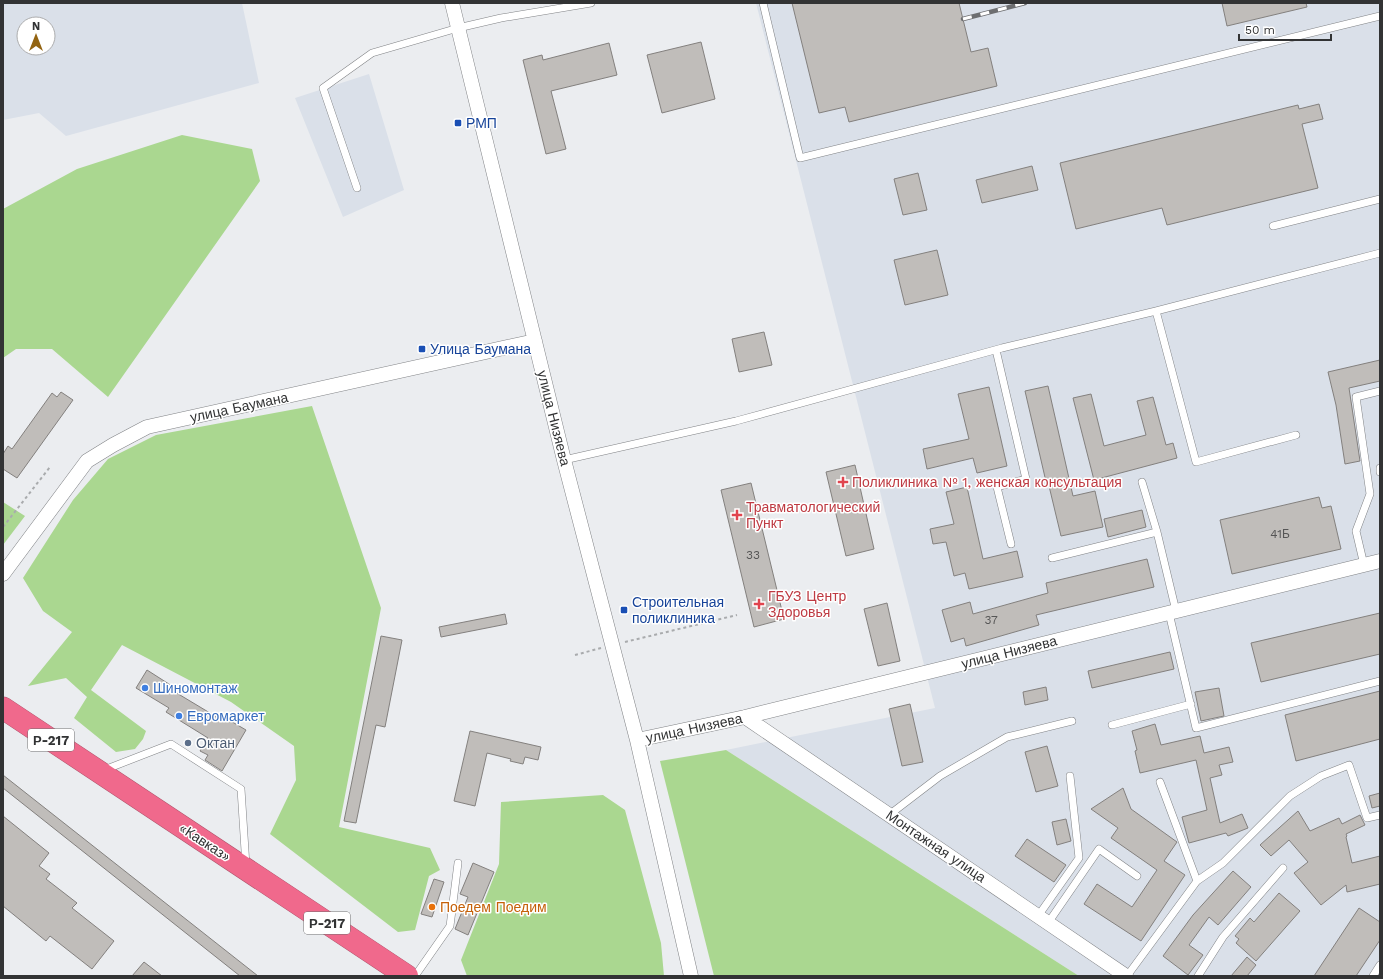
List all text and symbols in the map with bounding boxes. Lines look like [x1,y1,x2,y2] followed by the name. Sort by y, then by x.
[16,16,56,56] north arrow
[1239,16,1331,42] scale bar
[32,20,40,33] text: N
[1245,23,1275,37] text: 50 m
[466,115,497,131] place label: РМП
[453,118,463,128] marker: РМП
[430,341,531,357] place label: Улица Баумана
[417,344,427,354] marker: Улица Баумана
[534,368,574,468] street label: улица Низяева
[188,389,290,425] street label: улица Баумана
[852,474,1122,490] place label: Поликлиника № 1, женская консультация
[837,476,849,488] marker: Поликлиника № 1, женская консультация
[746,499,880,531] place label: Травматологический Пункт
[731,509,743,521] marker: Травматологический Пункт
[1270,527,1290,541] house number: 41Б
[746,548,760,562] house number: 33
[768,588,847,620] place label: ГБУЗ Центр Здоровья
[632,594,724,626] place label: Строительная поликлиника
[753,598,765,610] marker: ГБУЗ Центр Здоровья
[619,605,629,615] marker: Строительная поликлиника
[984,613,998,627] house number: 37
[959,632,1059,672] street label: улица Низяева
[153,680,238,696] place label: Шиномонтаж
[140,683,150,693] marker: Шиномонтаж
[187,708,265,724] place label: Евромаркет
[644,710,744,746] street label: улица Низяева
[174,711,184,721] marker: Евромаркет
[28,729,74,751] road number: Р-217
[196,735,235,751] place label: Октан
[183,738,193,748] marker: Октан
[883,807,989,885] street label: Монтажная улица
[176,820,234,864] street label: «Кавказ»
[440,899,547,915] place label: Поедем Поедим
[427,902,437,912] marker: Поедем Поедим
[304,912,350,934] road number: Р-217

